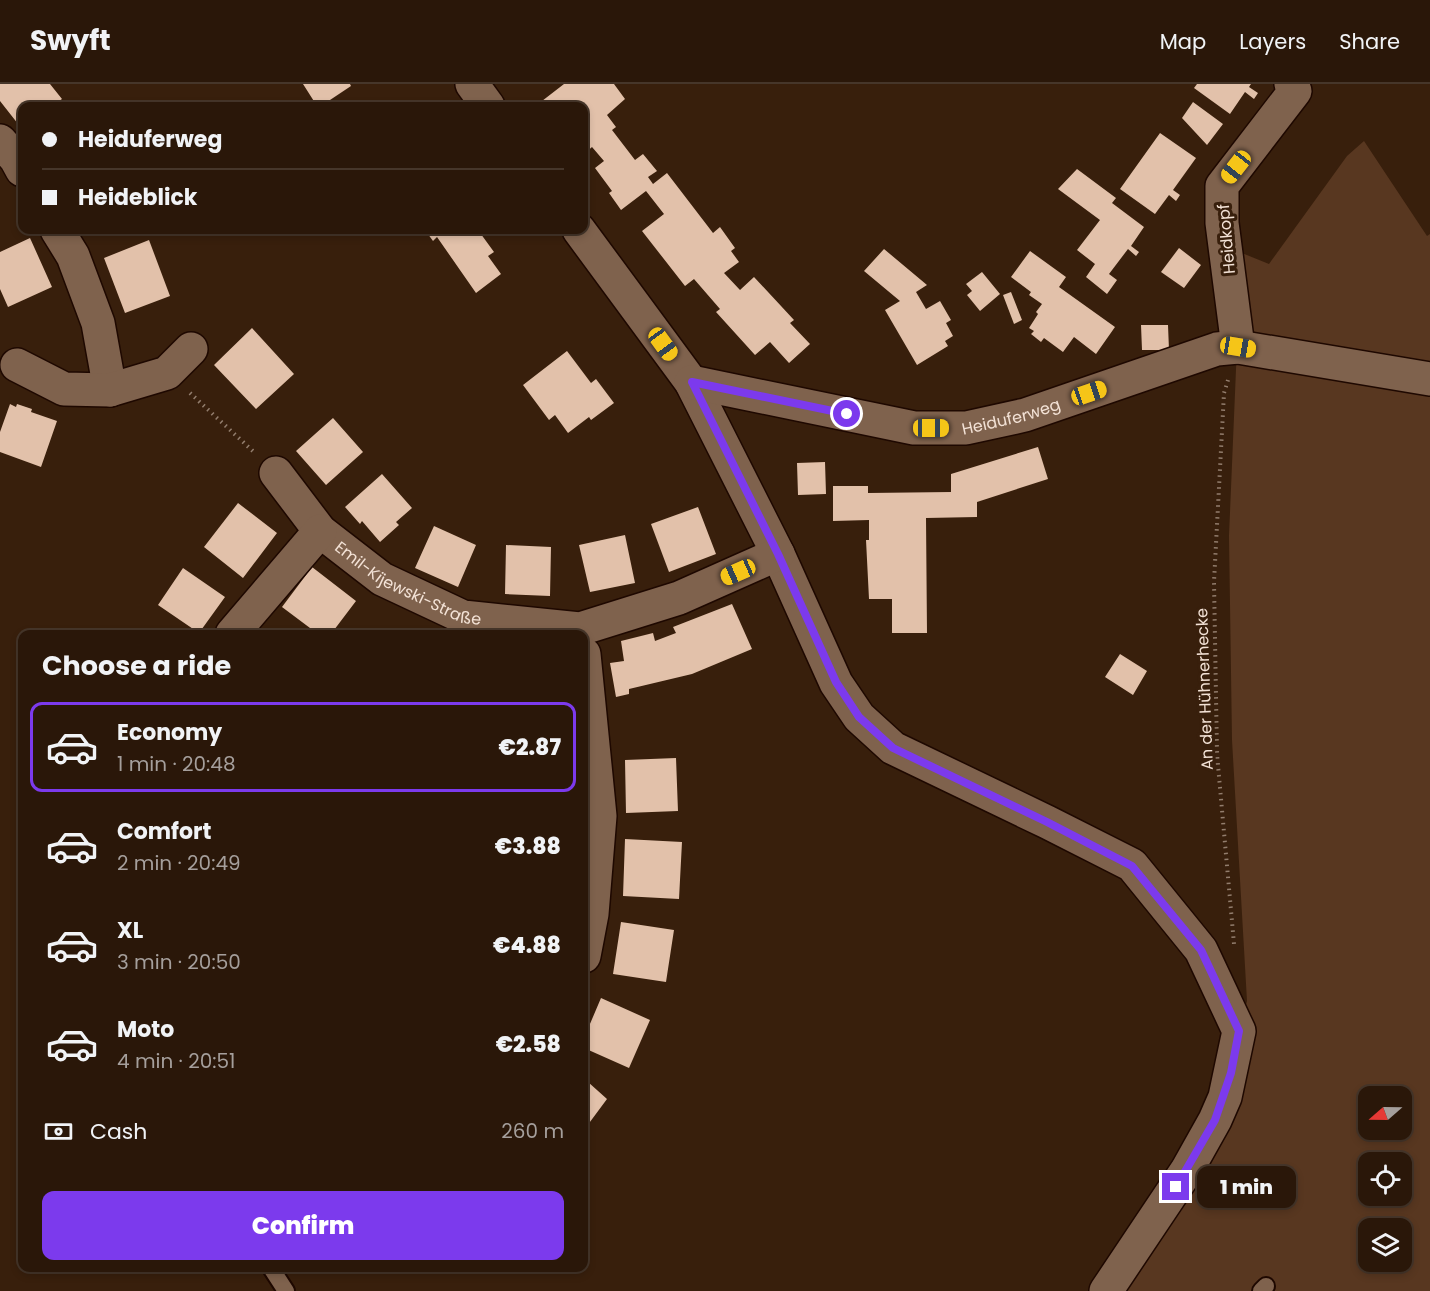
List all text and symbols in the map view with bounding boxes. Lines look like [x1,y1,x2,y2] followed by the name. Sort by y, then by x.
[30,21,111,60] text: Swyft
[1160,27,1206,56] text: Map
[1239,27,1306,56] text: Layers
[1339,27,1400,56] text: Share
[78,124,222,155] text: Heiduferweg
[1218,147,1254,187] car
[78,182,197,213] text: Heideblick
[1212,203,1241,275] street label: Heidkopf
[645,324,681,364] car
[1219,335,1257,359] car
[1069,379,1109,407] car
[960,393,1063,441] street label: Heiduferweg
[833,400,860,427] route start
[913,419,949,437] car
[330,536,483,631] street label: Emil-Kijewski-Straße
[718,556,758,588] car
[1190,608,1219,770] street label: An der Hühnerhecke
[42,647,231,684] text: Choose a ride
[117,717,222,748] text: Economy
[45,720,99,774] icon: car
[499,732,561,763] text: €2.87
[117,750,236,778] text: 1 min · 20:48
[117,816,211,847] text: Comfort
[45,819,99,873] icon: car
[495,831,561,862] text: €3.88
[117,849,241,877] text: 2 min · 20:49
[117,915,143,946] text: XL
[45,918,99,972] icon: car
[493,930,561,961] text: €4.88
[117,948,241,976] text: 3 min · 20:50
[117,1014,174,1045] text: Moto
[45,1017,99,1071] icon: car
[496,1029,561,1060] text: €2.58
[117,1047,235,1075] text: 4 min · 20:51
[1358,1086,1412,1140] north arrow
[1358,1086,1412,1272] map controls
[42,1115,75,1148] icon: cash
[90,1116,147,1147] text: Cash
[501,1117,564,1145] text: 260 m
[1358,1152,1412,1206] button: locate
[1197,1166,1296,1208] callout: 1 min
[1162,1173,1189,1200] route end
[1220,1173,1273,1201] text: 1 min
[42,1191,564,1260] button: Confirm
[1358,1218,1412,1272] button: layers

